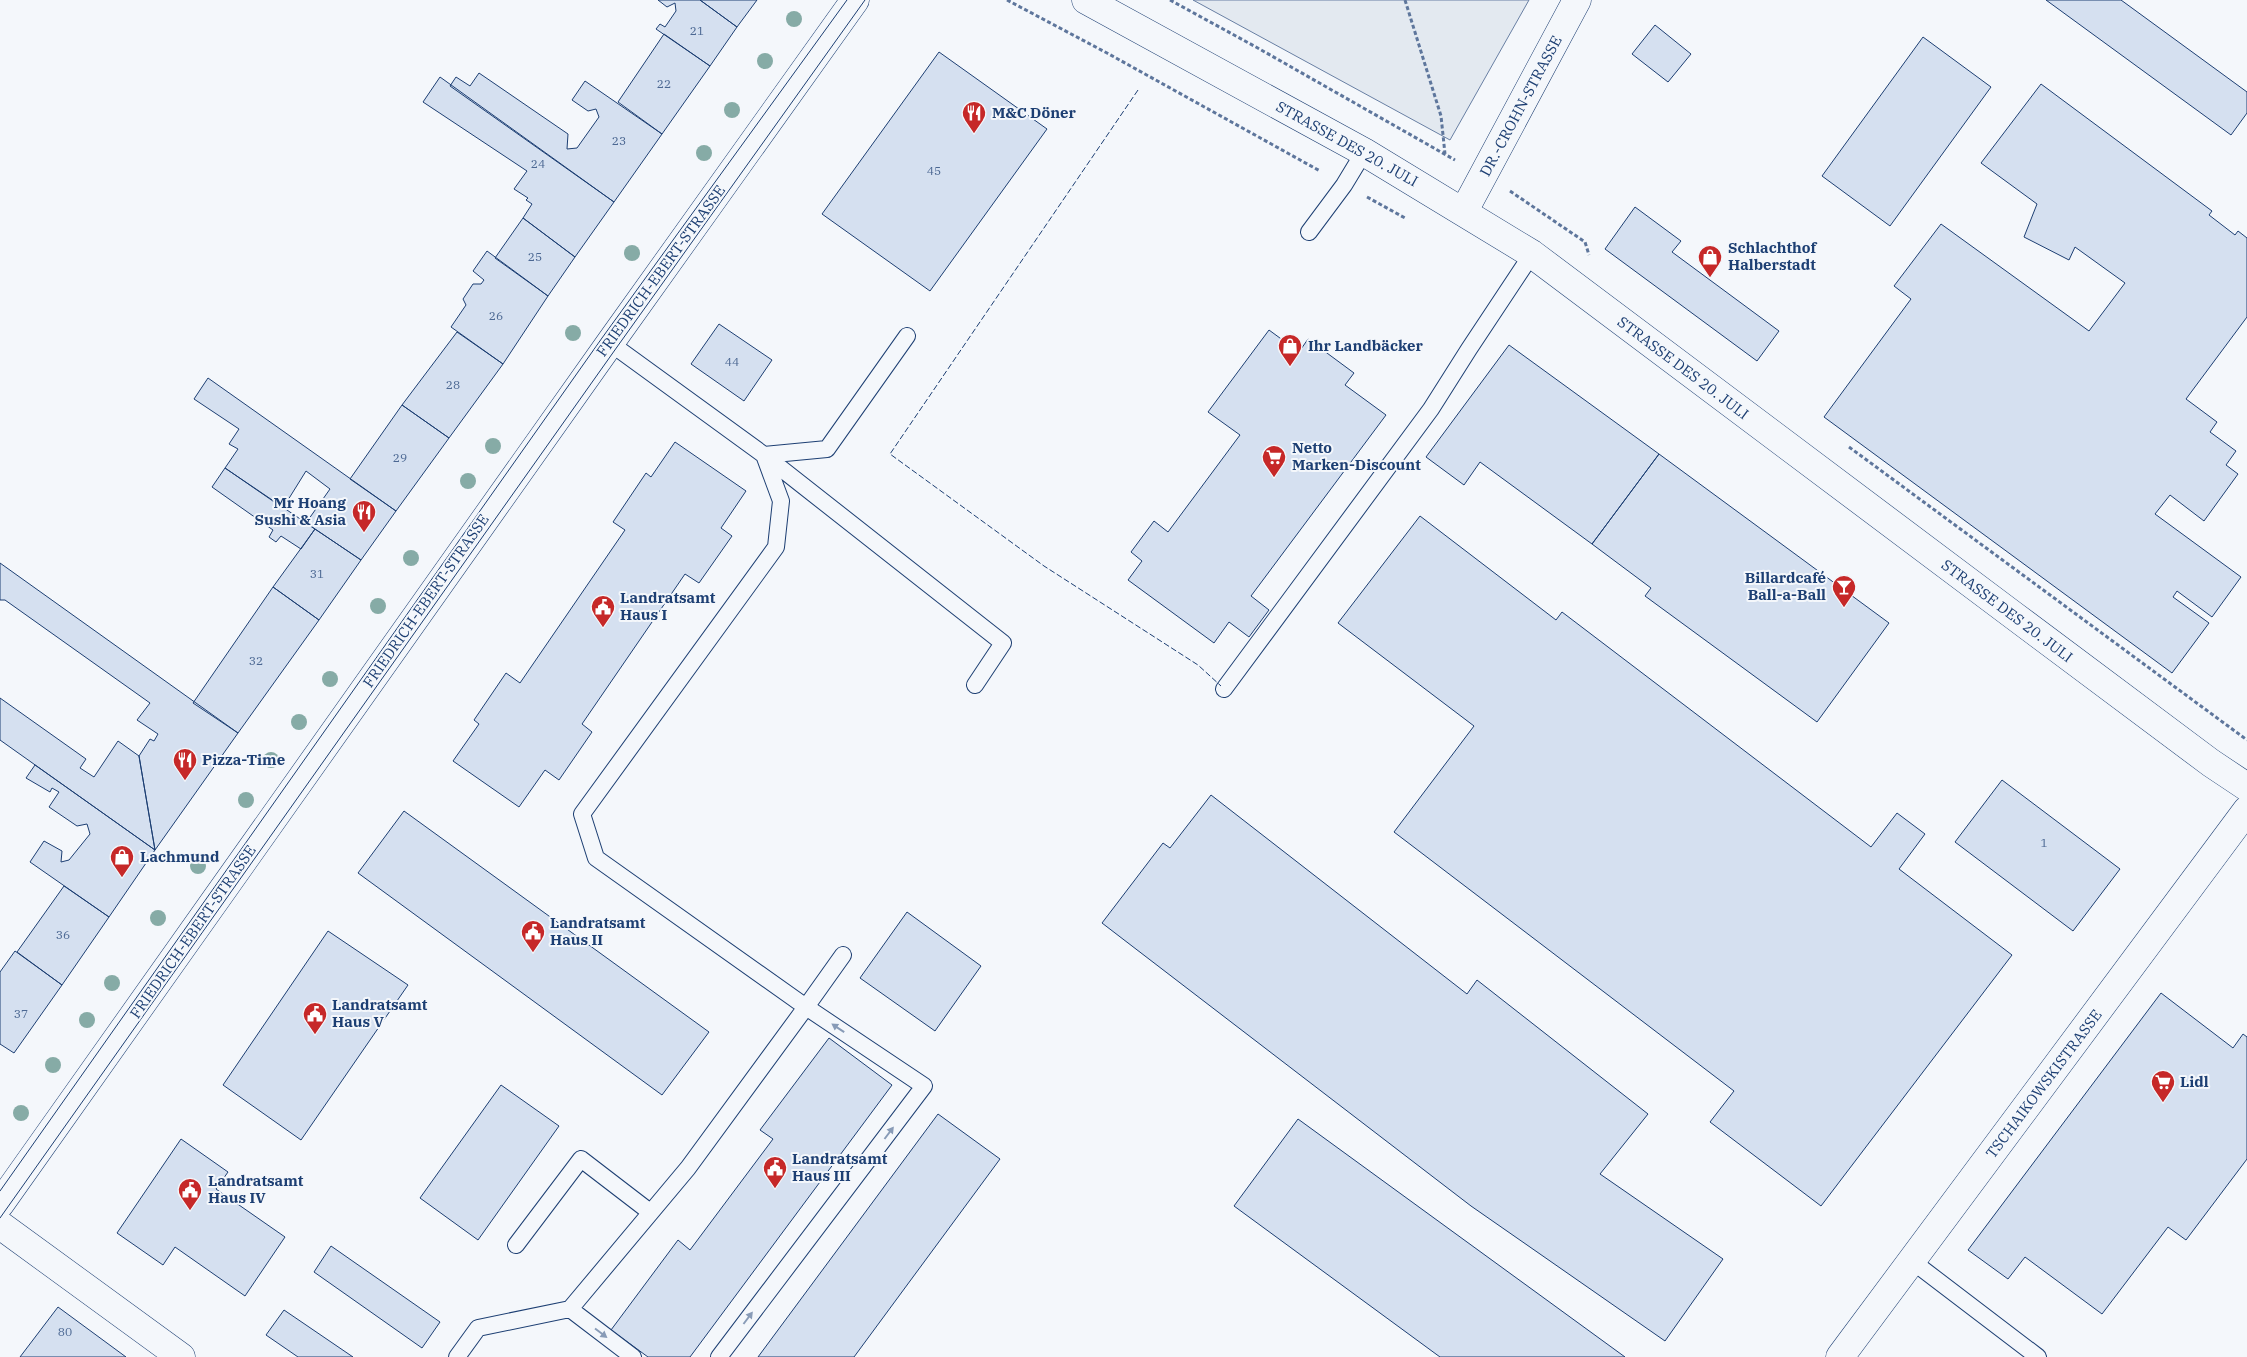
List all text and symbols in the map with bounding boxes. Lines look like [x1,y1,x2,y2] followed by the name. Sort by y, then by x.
[690,23,704,38] house number: 21
[1475,32,1566,179] street label: DR.-CROHN-STRASSE
[657,76,671,91] house number: 22
[1273,97,1422,191] street label: STRASSE DES 20. JULI
[961,100,987,134] restaurant icon: M&C Döner
[992,103,1077,122] place label: M&C Döner
[612,133,626,148] house number: 23
[531,156,545,171] house number: 24
[927,163,941,178] house number: 45
[592,181,729,360] street label: FRIEDRICH-EBERT-STRASSE
[1728,238,1818,274] place label: Schlachthof Halberstadt
[1697,244,1723,278] shop icon: Schlachthof Halberstadt
[528,249,542,264] house number: 25
[489,308,503,323] house number: 26
[1614,312,1753,423] street label: STRASSE DES 20. JULI
[1277,333,1303,367] shop icon: Ihr Landbäcker
[1308,336,1424,355] place label: Ihr Landbäcker
[725,354,739,369] house number: 44
[446,377,460,392] house number: 28
[1292,438,1421,474] place label: Netto Marken-Discount
[1261,444,1287,478] supermarket icon: Netto Marken-Discount
[393,450,407,465] house number: 29
[255,493,346,529] place label: Mr Hoang Sushi & Asia
[351,499,377,533] restaurant icon: Mr Hoang Sushi & Asia
[358,510,493,691] street label: FRIEDRICH-EBERT-STRASSE
[1938,555,2077,666] street label: STRASSE DES 20. JULI
[310,566,324,581] house number: 31
[1745,568,1826,604] place label: Billardcafé Ball-a-Ball
[1831,574,1857,608] bar icon: Billardcafé Ball-a-Ball
[620,588,716,624] place label: Landratsamt Haus I
[590,594,616,628] public building icon: Landratsamt Haus I
[249,653,263,668] house number: 32
[172,747,198,781] restaurant icon: Pizza-Time
[202,750,285,769] place label: Pizza-Time
[2040,835,2048,850] house number: 1
[125,841,260,1022] street label: FRIEDRICH-EBERT-STRASSE
[109,844,135,878] shop icon: Lachmund
[140,847,220,866] place label: Lachmund
[550,913,646,949] place label: Landratsamt Haus II
[520,919,546,953] public building icon: Landratsamt Haus II
[56,927,70,942] house number: 36
[332,995,428,1031] place label: Landratsamt Haus V
[302,1001,328,1035] public building icon: Landratsamt Haus V
[14,1006,28,1021] house number: 37
[1981,1006,2106,1162] street label: TSCHAIKOWSKISTRASSE
[831,1023,845,1033] one-way arrow
[2150,1069,2176,1103] supermarket icon: Lidl
[2180,1072,2209,1091] place label: Lidl
[883,1127,894,1140] one-way arrow
[792,1149,888,1185] place label: Landratsamt Haus III
[762,1155,788,1189] public building icon: Landratsamt Haus III
[208,1171,304,1207] place label: Landratsamt Haus IV
[177,1177,203,1211] public building icon: Landratsamt Haus IV
[743,1311,753,1325] one-way arrow
[58,1324,72,1339] house number: 80
[594,1328,608,1338] one-way arrow

